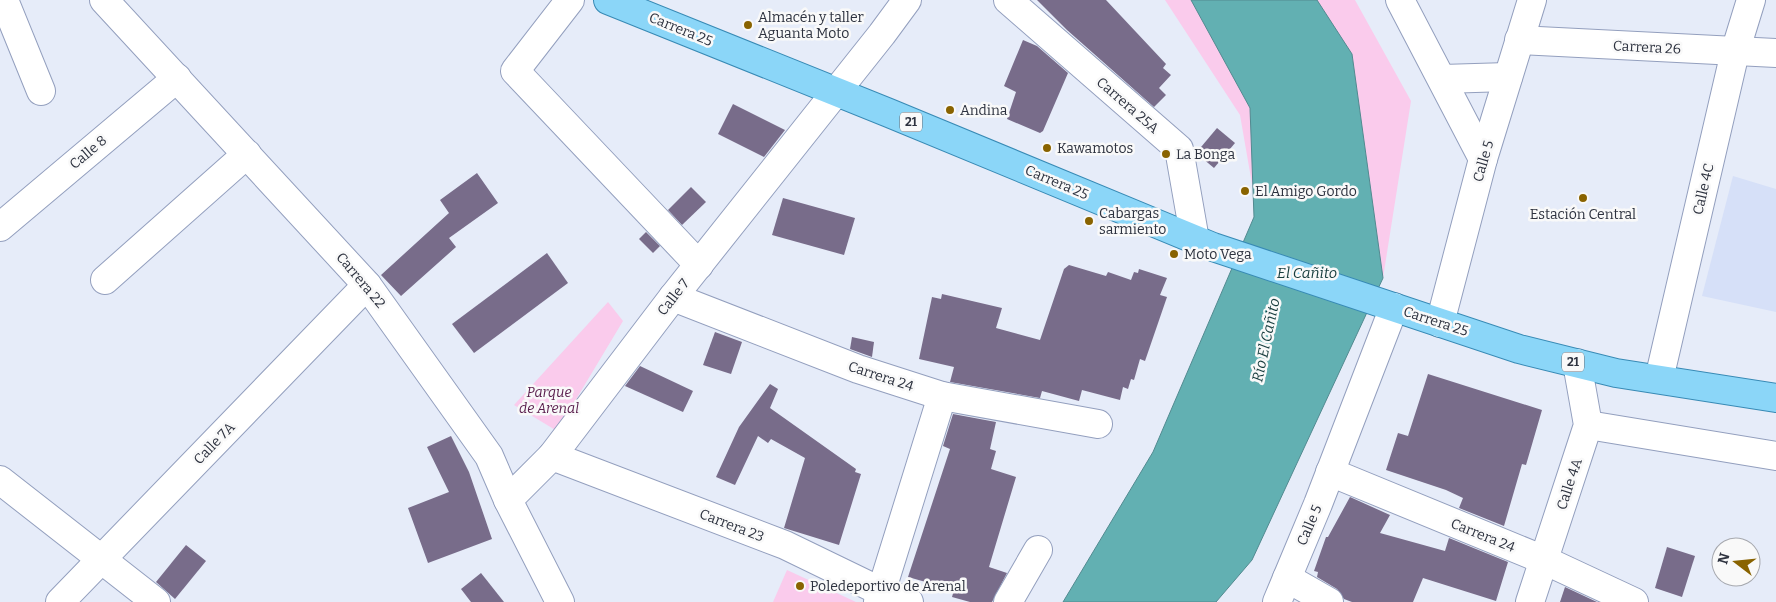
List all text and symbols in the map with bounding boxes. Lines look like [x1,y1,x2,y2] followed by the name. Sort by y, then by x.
[646,9,715,50] street label: Carrera 25
[758,9,864,42] place label: Almacén y taller Aguanta Moto
[742,19,754,31] marker: Almacén y taller Aguanta Moto
[1613,37,1681,58] street label: Carrera 26
[1093,74,1162,137] street label: Carrera 25A
[960,102,1008,119] place label: Andina
[944,104,956,116] marker: Andina
[900,112,922,132] road number: 21
[66,132,110,173] street label: Calle 8
[1469,138,1497,184] street label: Calle 5
[1057,140,1133,157] place label: Kawamotos
[1041,142,1053,154] marker: Kawamotos
[1176,146,1235,163] place label: La Bonga
[1160,148,1172,160] marker: La Bonga
[1023,162,1091,203] street label: Carrera 25
[1689,162,1718,216] street label: Calle 4C
[1255,183,1357,200] place label: El Amigo Gordo
[1239,185,1251,197] marker: El Amigo Gordo
[1577,192,1589,204] marker: Estación Central
[1099,205,1166,238] place label: Cabargas sarmiento
[1530,206,1636,223] place label: Estación Central
[1083,215,1095,227] marker: Cabargas sarmiento
[1184,246,1252,263] place label: Moto Vega
[1168,248,1180,260] marker: Moto Vega
[332,249,389,312] street label: Carrera 22
[1277,264,1337,282] water label: El Cañito
[654,276,693,319] street label: Calle 7
[1248,296,1284,384] water label: Río El Cañito
[1401,303,1470,340] street label: Carrera 25
[1562,352,1584,372] road number: 21
[846,358,916,395] street label: Carrera 24
[519,384,579,417] park label: Parque de Arenal
[190,419,239,468] street label: Calle 7A
[1553,456,1586,512] street label: Calle 4A
[1293,502,1326,548] street label: Calle 5
[697,505,766,546] street label: Carrera 23
[1448,515,1517,556] street label: Carrera 24
[1711,537,1761,587] north arrow
[1714,551,1734,566] text: N
[810,578,966,595] place label: Poledeportivo de Arenal
[794,580,806,592] marker: Poledeportivo de Arenal

